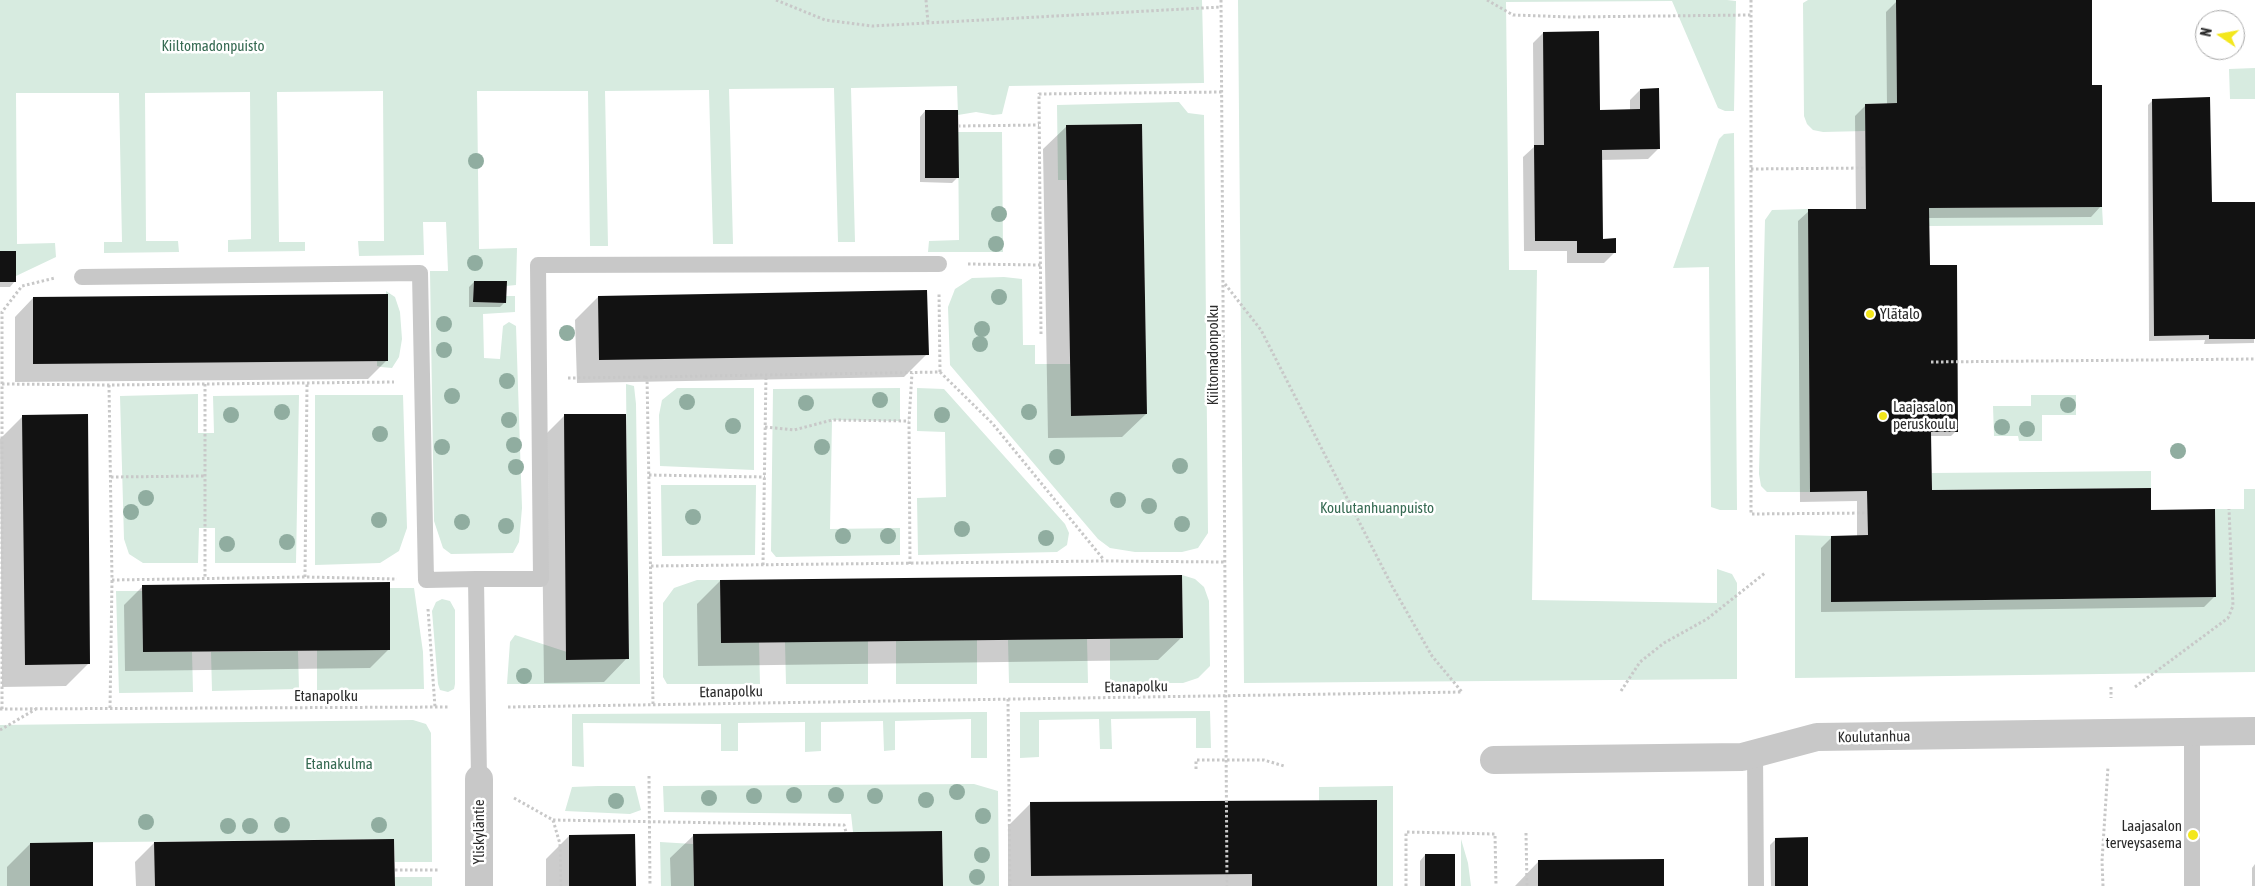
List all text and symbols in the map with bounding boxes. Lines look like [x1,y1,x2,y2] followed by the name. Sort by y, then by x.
[2195,10,2245,60] north arrow
[2198,26,2215,38] text: N
[162,37,264,55] park label: Kiiltomadonpuisto
[1204,305,1222,405] street label: Kiiltomadonpolku
[1880,305,1920,323] place label: Ylätalo
[1864,308,1876,320] marker: Ylätalo
[1893,398,1956,433] place label: Laajasalon peruskoulu
[1877,410,1889,422] marker: Laajasalon peruskoulu
[1320,499,1434,517] park label: Koulutanhuanpuisto
[1104,677,1168,697] street label: Etanapolku
[699,682,763,702] street label: Etanapolku
[294,687,358,705] street label: Etanapolku
[1838,727,1910,747] street label: Koulutanhua
[305,755,373,773] park label: Etanakulma
[470,800,488,864] street label: Yliskyläntie
[2106,817,2182,852] place label: Laajasalon terveysasema
[2186,828,2200,842] marker: Laajasalon terveysasema

